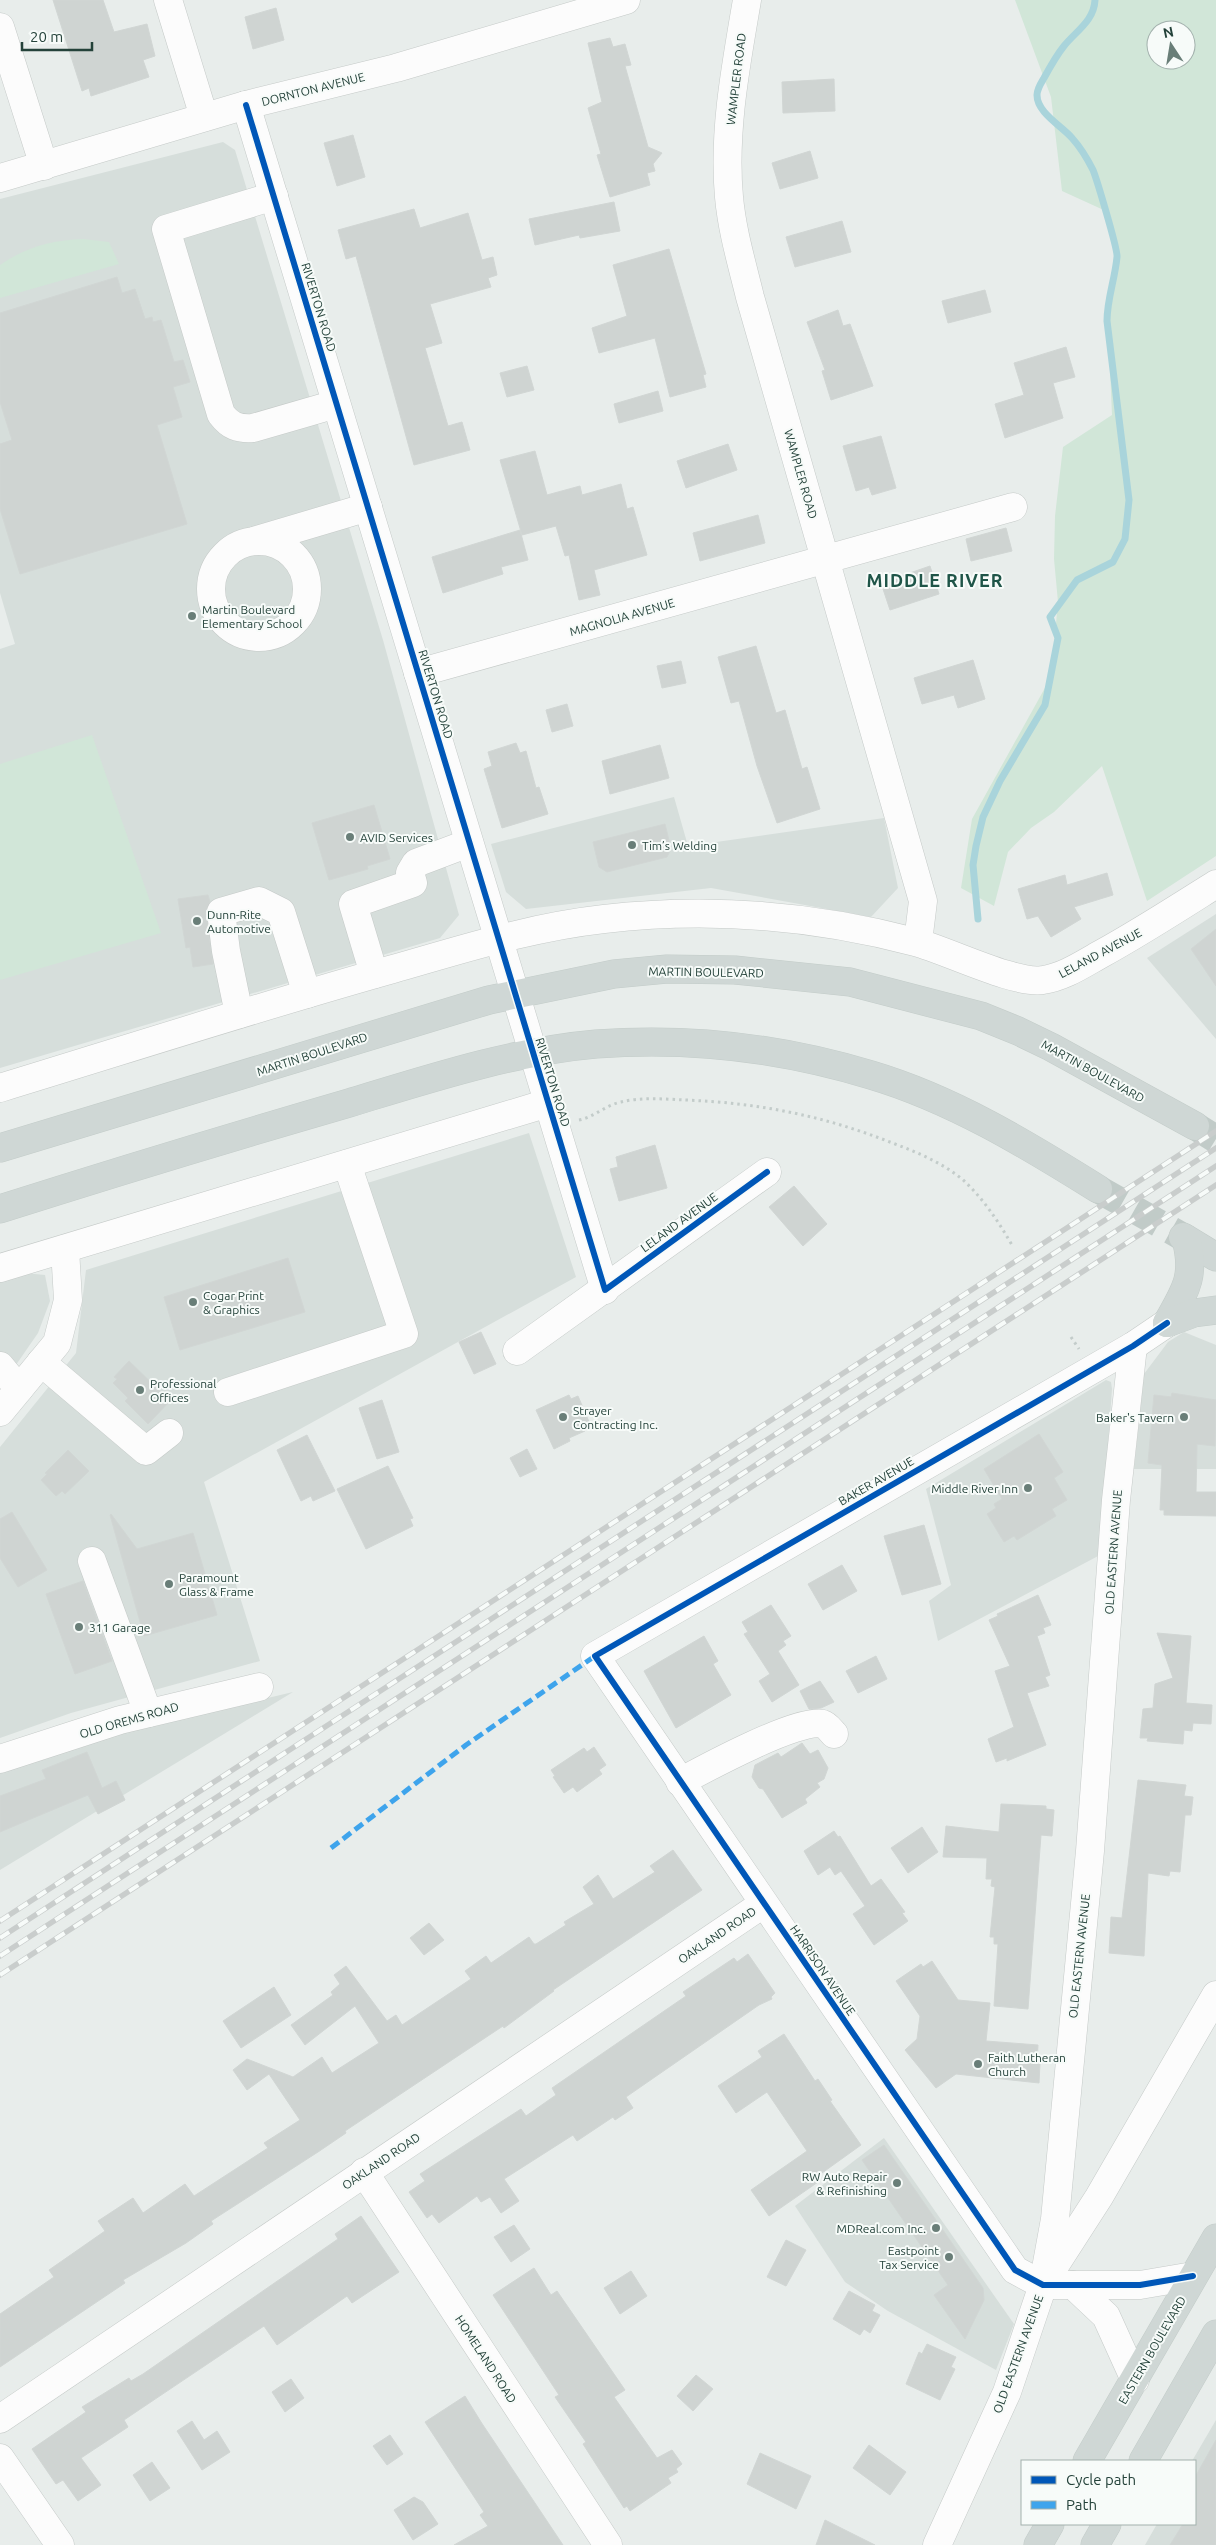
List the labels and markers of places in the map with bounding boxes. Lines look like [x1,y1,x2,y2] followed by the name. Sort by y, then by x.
[202,603,302,630] place label: Martin Boulevard Elementary School
[186,610,198,622] marker: Martin Boulevard Elementary School
[344,831,356,843] marker: AVID Services
[360,831,433,844] place label: AVID Services
[626,839,638,851] marker: Tim’s Welding
[642,839,717,852] place label: Tim’s Welding
[207,908,271,935] place label: Dunn-Rite Automotive
[191,915,203,927] marker: Dunn-Rite Automotive
[203,1289,264,1316] place label: Cogar Print & Graphics
[187,1296,199,1308] marker: Cogar Print & Graphics
[150,1377,216,1404] place label: Professional Offices
[134,1384,146,1396] marker: Professional Offices
[573,1404,658,1431] place label: Strayer Contracting Inc.
[557,1411,569,1423] marker: Strayer Contracting Inc.
[1096,1411,1174,1424] place label: Baker's Tavern
[1178,1411,1190,1423] marker: Baker's Tavern
[931,1482,1018,1495] place label: Middle River Inn
[1022,1482,1034,1494] marker: Middle River Inn
[179,1571,254,1598] place label: Paramount Glass & Frame
[163,1578,175,1590] marker: Paramount Glass & Frame
[73,1621,85,1633] marker: 311 Garage
[89,1621,150,1634] place label: 311 Garage
[988,2051,1066,2078] place label: Faith Lutheran Church
[972,2058,984,2070] marker: Faith Lutheran Church
[802,2170,887,2197] place label: RW Auto Repair & Refinishing
[891,2177,903,2189] marker: RW Auto Repair & Refinishing
[837,2222,926,2235] place label: MDReal.com Inc.
[930,2222,942,2234] marker: MDReal.com Inc.
[879,2244,939,2271] place label: Eastpoint Tax Service
[943,2251,955,2263] marker: Eastpoint Tax Service

